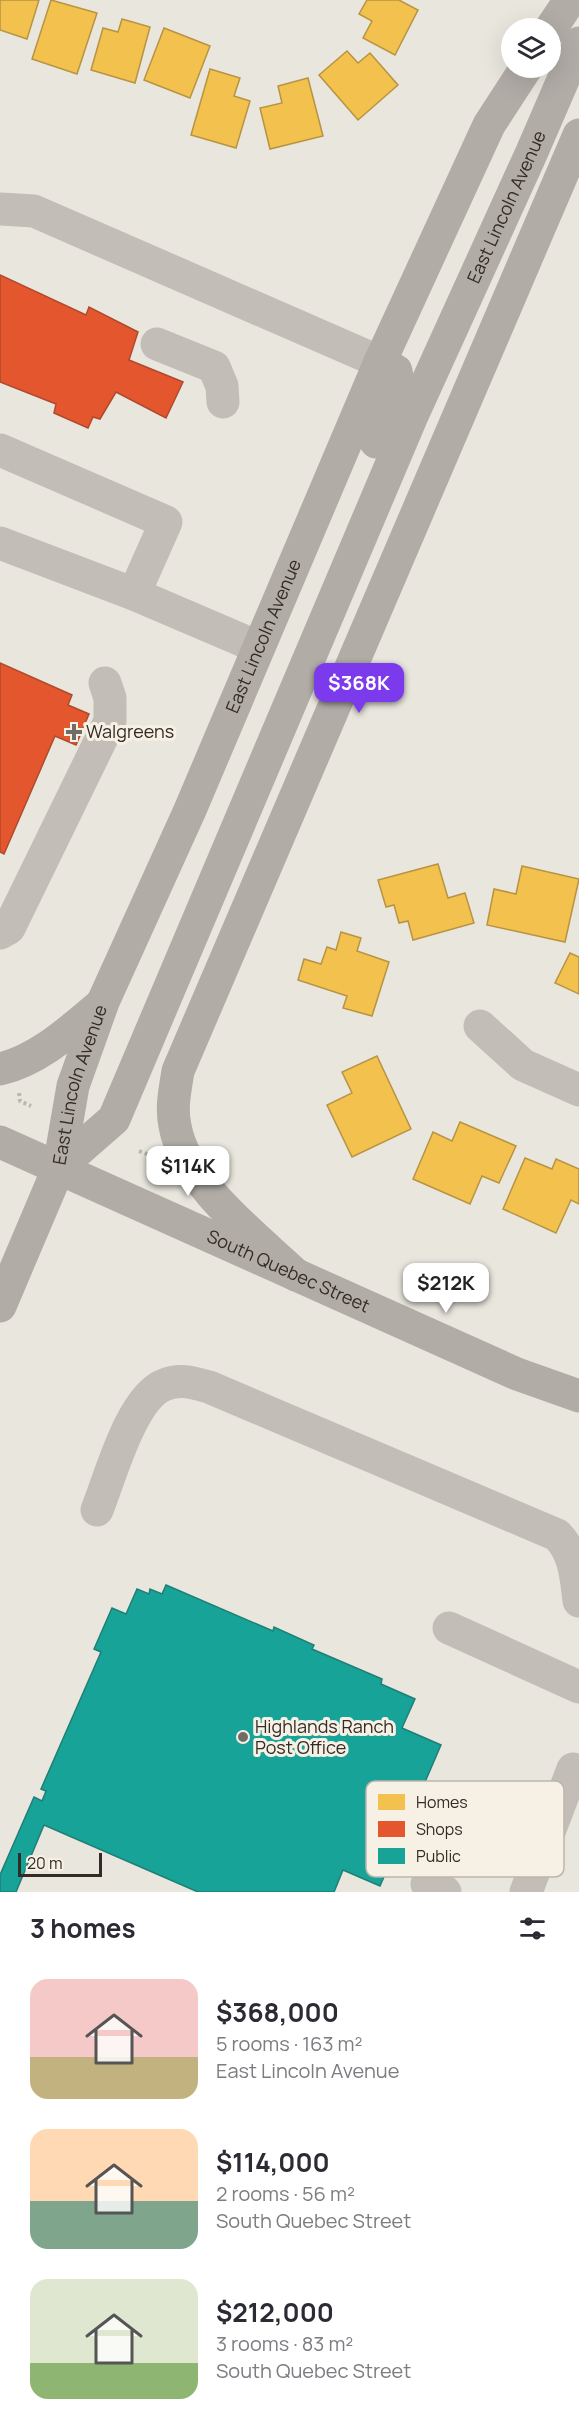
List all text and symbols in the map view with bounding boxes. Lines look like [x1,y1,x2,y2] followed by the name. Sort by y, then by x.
[501,18,561,78] map controls
[501,18,561,78] button: layers
[461,127,551,287] street label: East Lincoln Avenue
[220,555,306,716] street label: East Lincoln Avenue
[317,663,401,714] pin: $368K
[328,669,390,696] text: $368K
[86,719,174,743] place label: Walgreens
[67,725,81,739] marker: Walgreens
[47,1001,112,1166] street label: East Lincoln Avenue
[146,1146,230,1197] pin: $114K
[160,1152,216,1179] text: $114K
[204,1223,374,1317] street label: South Quebec Street
[404,1263,488,1314] pin: $212K
[417,1269,475,1296] text: $212K
[255,1714,394,1759] place label: Highlands Ranch Post Office
[236,1730,250,1744] marker: Highlands Ranch Post Office
[366,1781,564,1877] legend
[416,1791,468,1813] text: Homes
[416,1818,463,1840] text: Shops
[416,1845,461,1867] text: Public
[18,1850,102,1878] scale bar
[27,1852,63,1874] text: 20 m
[30,1910,136,1946] text: 3 homes
[516,1912,549,1945] icon: filters
[216,1994,339,2030] text: $368,000
[78,2003,150,2075] icon: home
[216,2030,362,2057] text: 5 rooms · 163 m²
[216,2057,399,2084] text: East Lincoln Avenue
[216,2144,330,2180] text: $114,000
[78,2153,150,2225] icon: home
[216,2180,355,2207] text: 2 rooms · 56 m²
[216,2207,411,2234] text: South Quebec Street
[216,2294,334,2330] text: $212,000
[78,2303,150,2375] icon: home
[216,2330,353,2357] text: 3 rooms · 83 m²
[216,2357,411,2384] text: South Quebec Street

